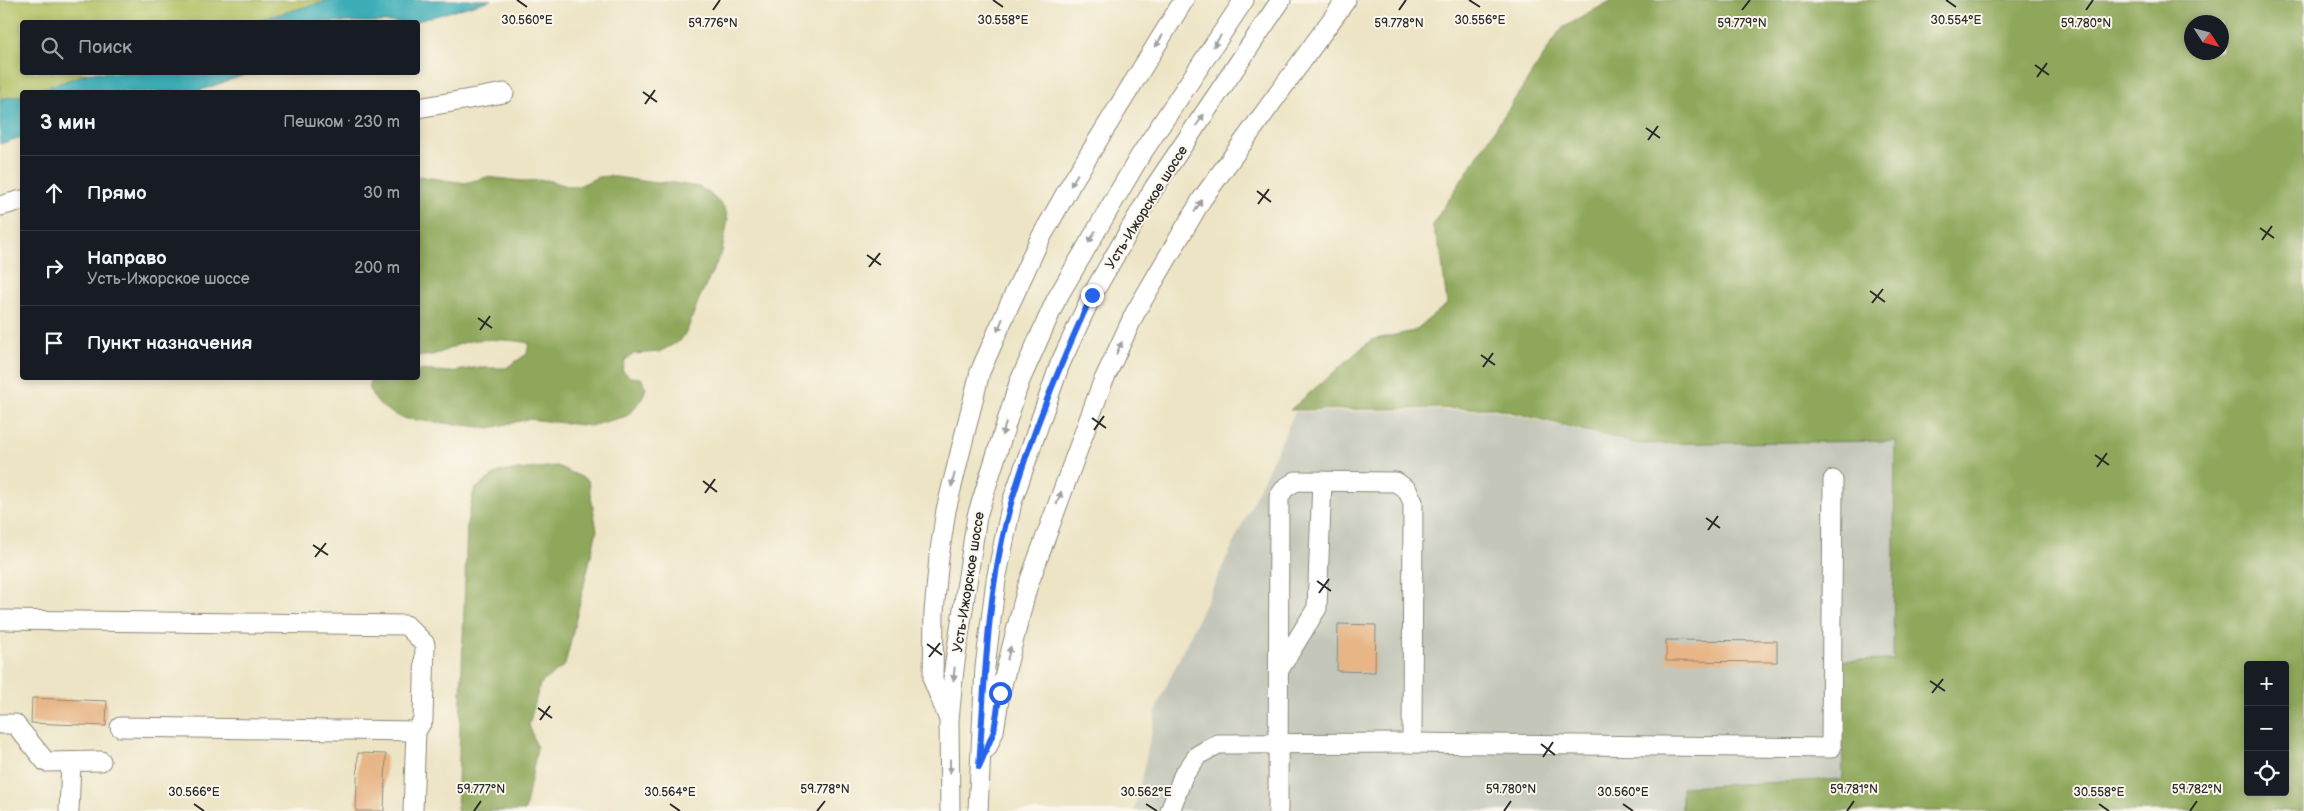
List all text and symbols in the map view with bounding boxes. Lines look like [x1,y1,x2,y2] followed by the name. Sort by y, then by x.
[501,13,553,28] text: 30.560°E
[978,13,1029,28] text: 30.558°E
[1454,13,1506,28] text: 30.556°E
[1931,13,1981,28] text: 30.554°E
[2184,15,2229,60] north arrow
[688,16,738,31] text: 59.776°N
[1374,16,1424,31] text: 59.778°N
[1717,16,1767,31] text: 59.779°N
[2061,16,2111,31] text: 59.780°N
[20,20,420,75] search box
[38,34,66,62] icon: search
[1212,34,1222,47] one-way arrow
[1154,35,1163,48] one-way arrow
[78,36,132,59] text: Поиск
[40,110,96,135] text: 3 мин
[283,113,400,132] text: Пешком · 230 m
[1196,113,1205,127] one-way arrow
[1102,142,1191,272] street label: Усть-Ижорское шоссе
[1069,173,1078,186] one-way arrow
[40,179,68,207] icon: ahead
[87,182,147,205] text: Прямо
[363,184,400,203] text: 30 m
[1194,198,1202,213] one-way arrow
[1088,230,1097,243] one-way arrow
[87,247,167,270] text: Направо
[40,254,68,282] icon: right
[354,259,400,278] text: 200 m
[87,270,250,289] text: Усть-Ижорское шоссе
[1081,284,1104,307] route end
[996,318,1004,332] one-way arrow
[40,329,68,357] icon: arrive
[87,332,252,355] text: Пункт назначения
[1116,341,1124,355] one-way arrow
[1000,422,1007,437] one-way arrow
[949,472,957,487] one-way arrow
[1056,491,1063,506] one-way arrow
[949,510,988,654] street label: Усть-Ижорское шоссе
[1006,646,1014,661] one-way arrow
[2244,661,2289,796] map controls
[2244,661,2289,706] button: +
[950,666,958,682] one-way arrow
[989,682,1012,705] route start
[2244,706,2289,751] button: −
[2244,751,2289,796] button: locate
[946,758,954,774] one-way arrow
[457,782,505,797] text: 59.777°N
[800,782,850,797] text: 59.778°N
[1486,782,1536,797] text: 59.780°N
[1830,782,1878,797] text: 59.781°N
[2172,782,2222,797] text: 59.782°N
[168,785,220,800] text: 30.566°E
[644,785,696,800] text: 30.564°E
[1120,785,1172,800] text: 30.562°E
[1597,785,1649,800] text: 30.560°E
[2074,785,2125,800] text: 30.558°E

